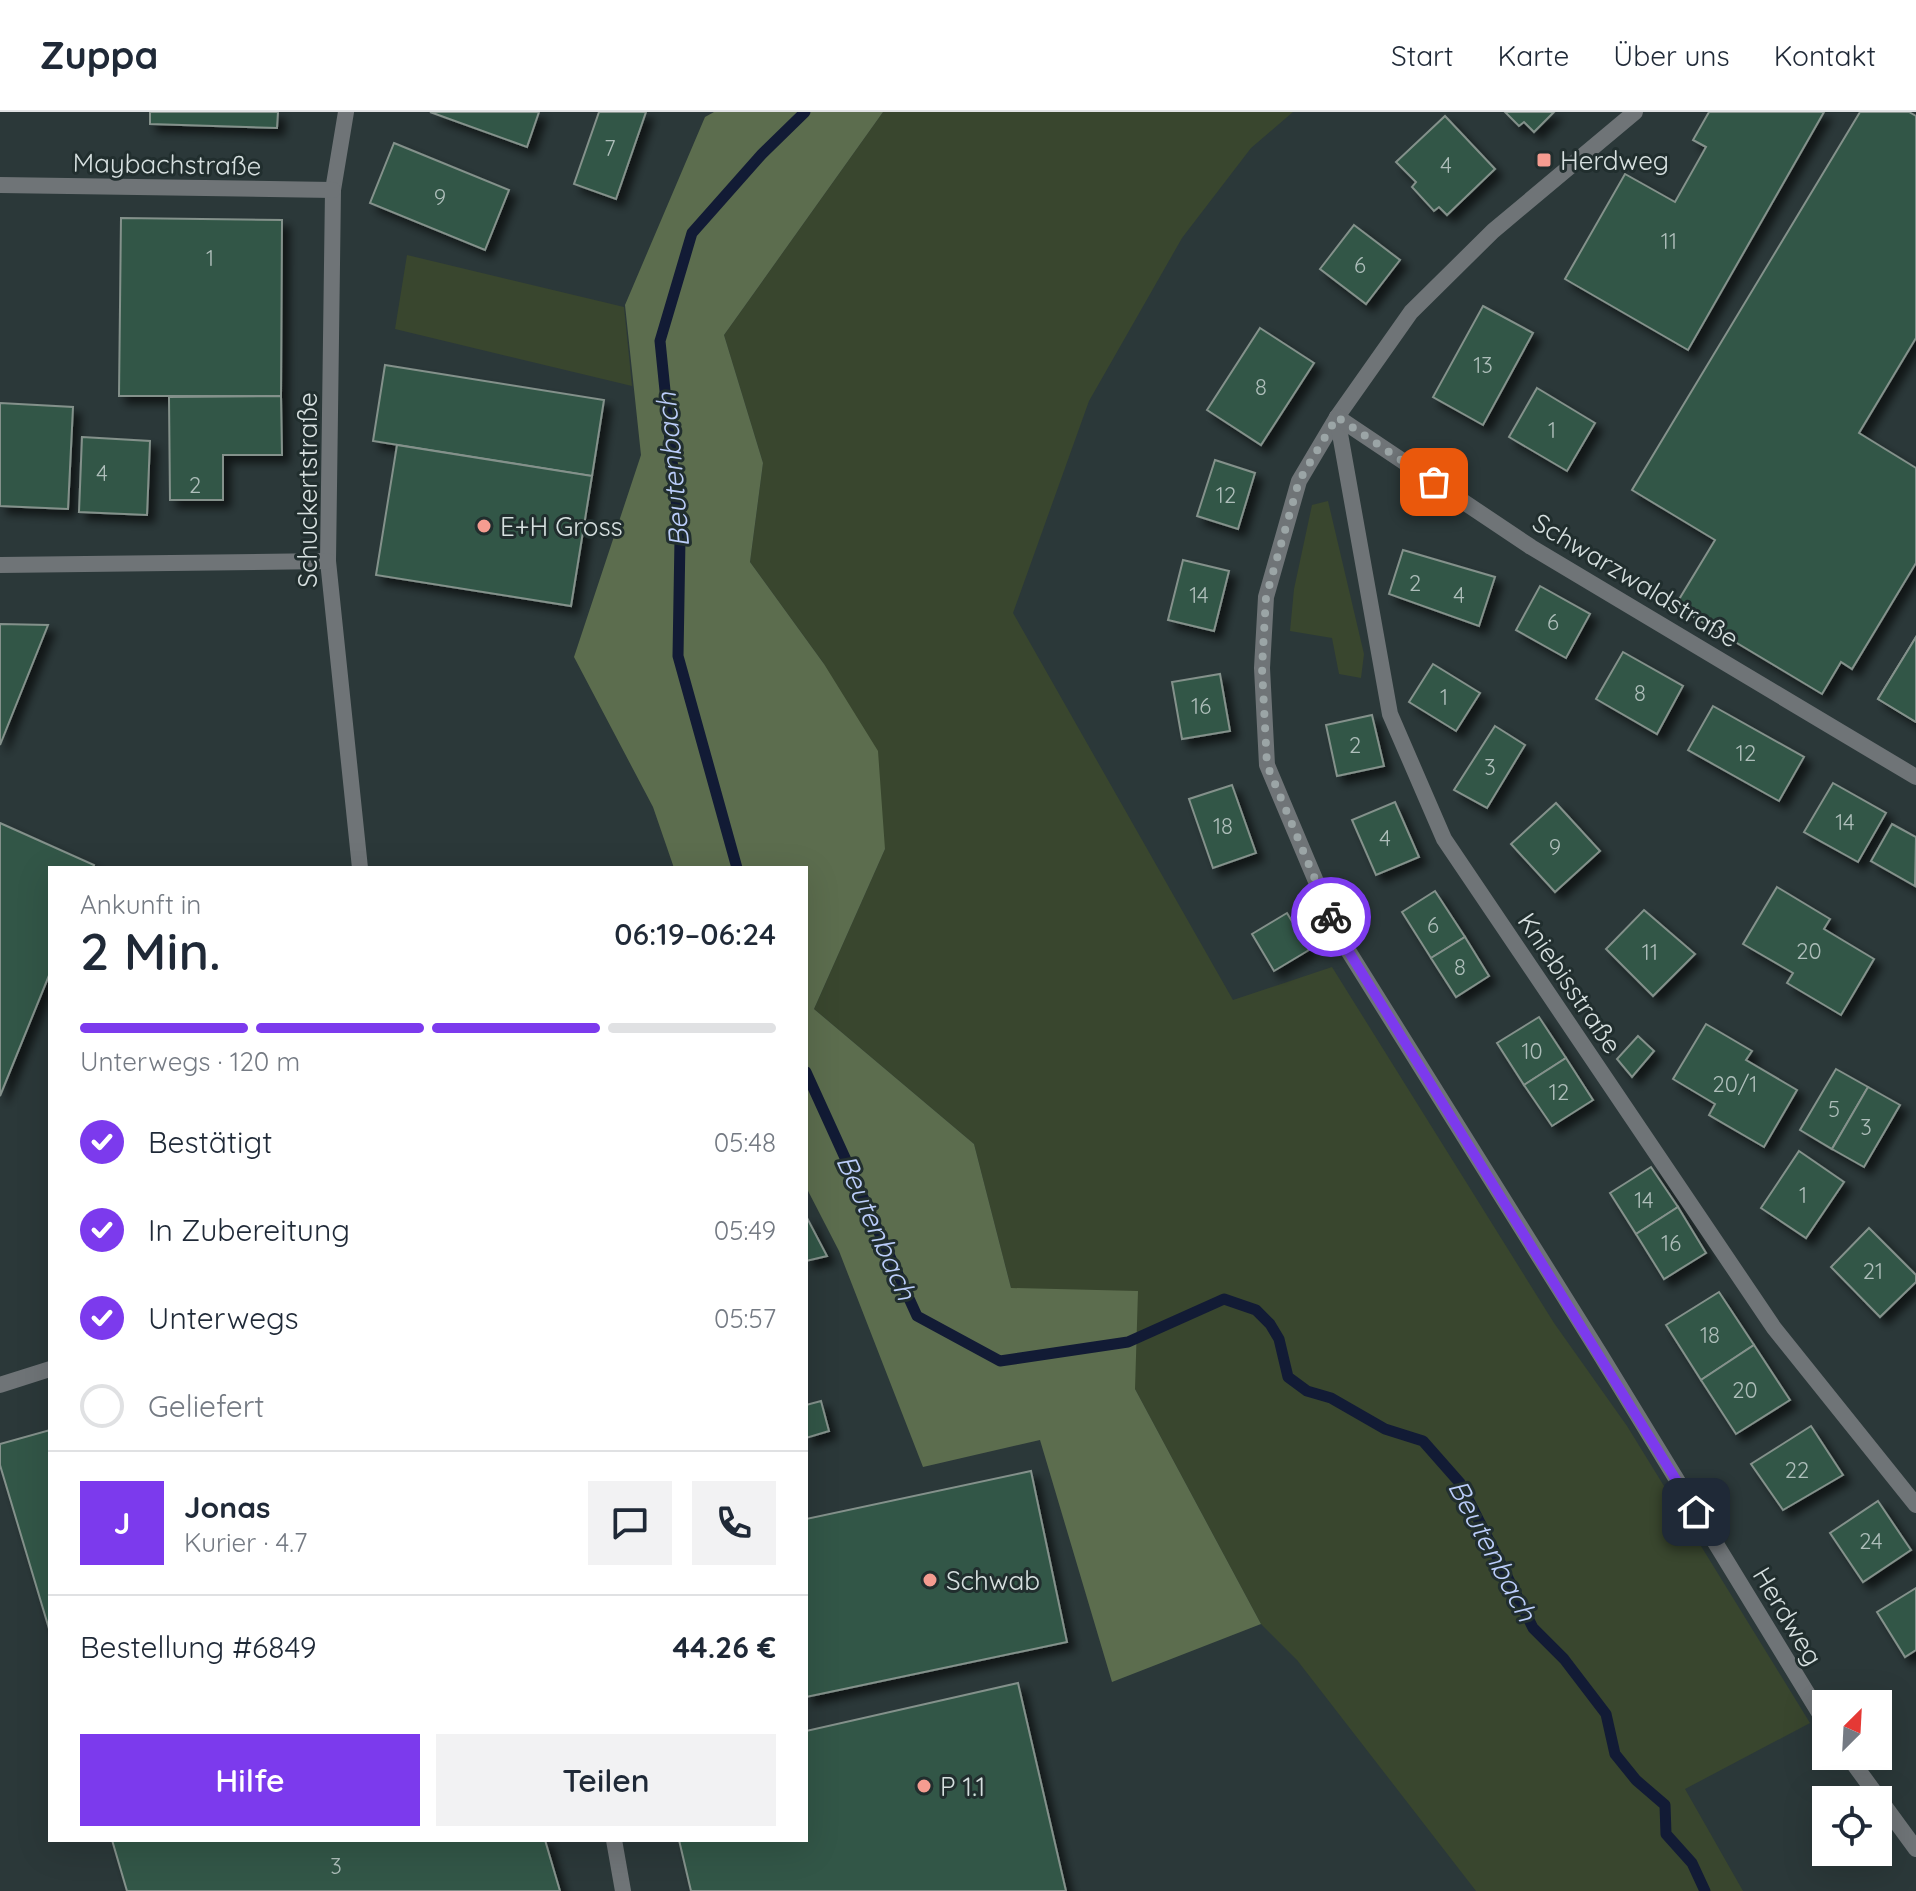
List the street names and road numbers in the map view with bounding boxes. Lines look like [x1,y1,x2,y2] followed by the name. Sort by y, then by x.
[72,146,262,182] street label: Maybachstraße
[291,392,324,588] street label: Schuckertstraße
[1527,505,1745,655] street label: Schwarzwaldstraße
[1511,906,1629,1060] street label: Kniebisstraße
[1746,1561,1830,1671] street label: Herdweg

